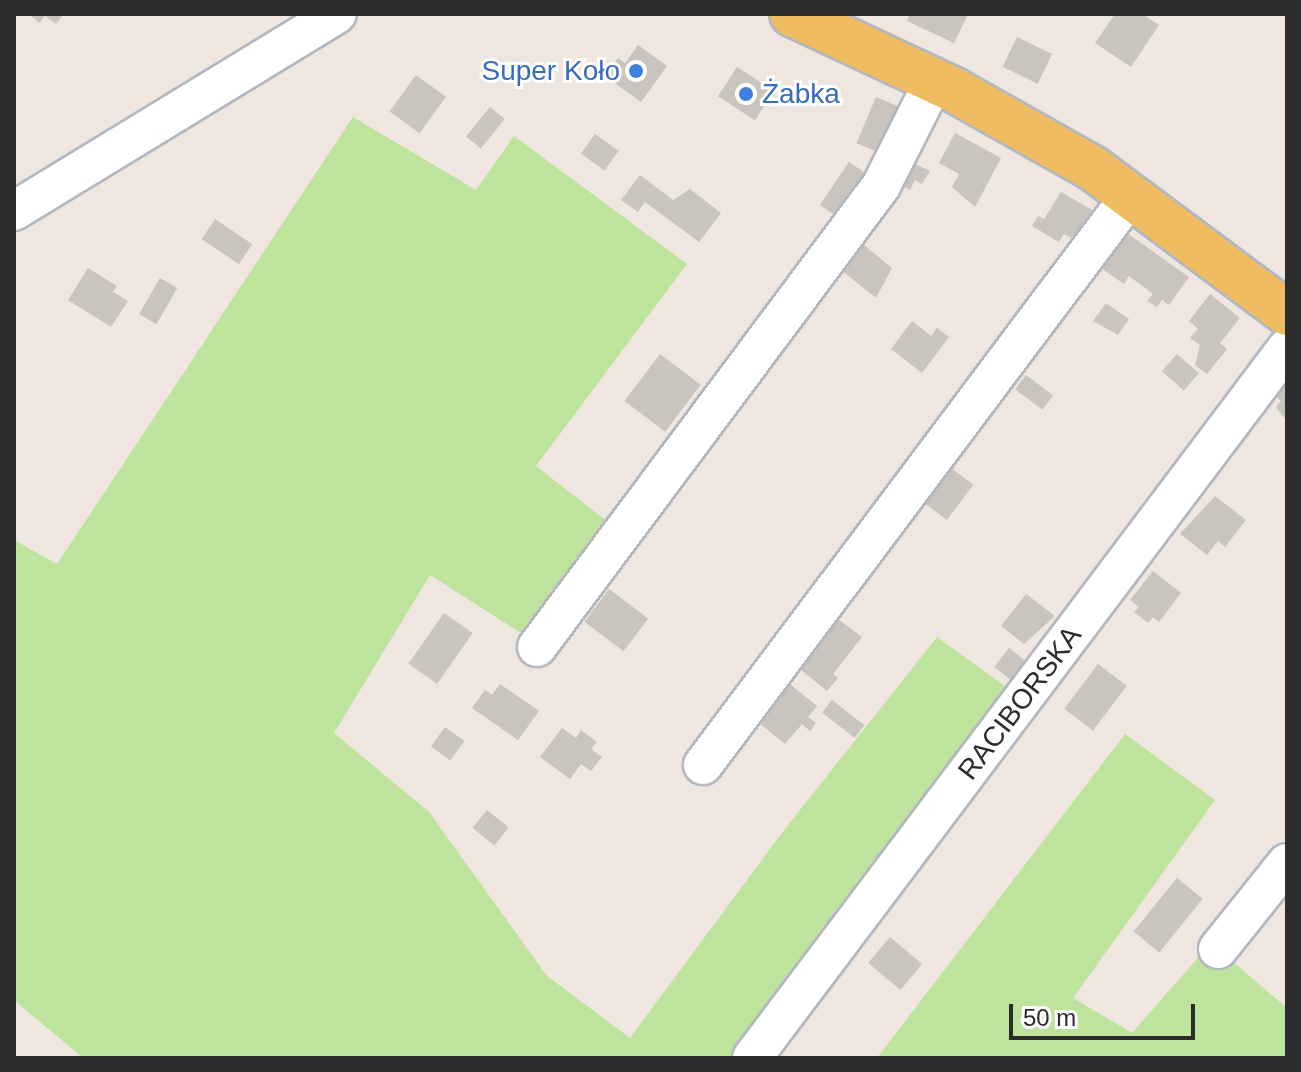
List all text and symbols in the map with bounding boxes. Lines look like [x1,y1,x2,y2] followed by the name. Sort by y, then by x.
[481,54,620,88] place label: Super Koło
[627,62,645,80] marker: Super Koło
[762,77,840,111] place label: Żabka
[737,85,755,103] marker: Żabka
[951,620,1089,786] street label: RACIBORSKA
[1013,988,1199,1038] scale bar
[1023,1004,1076,1031] text: 50 m

